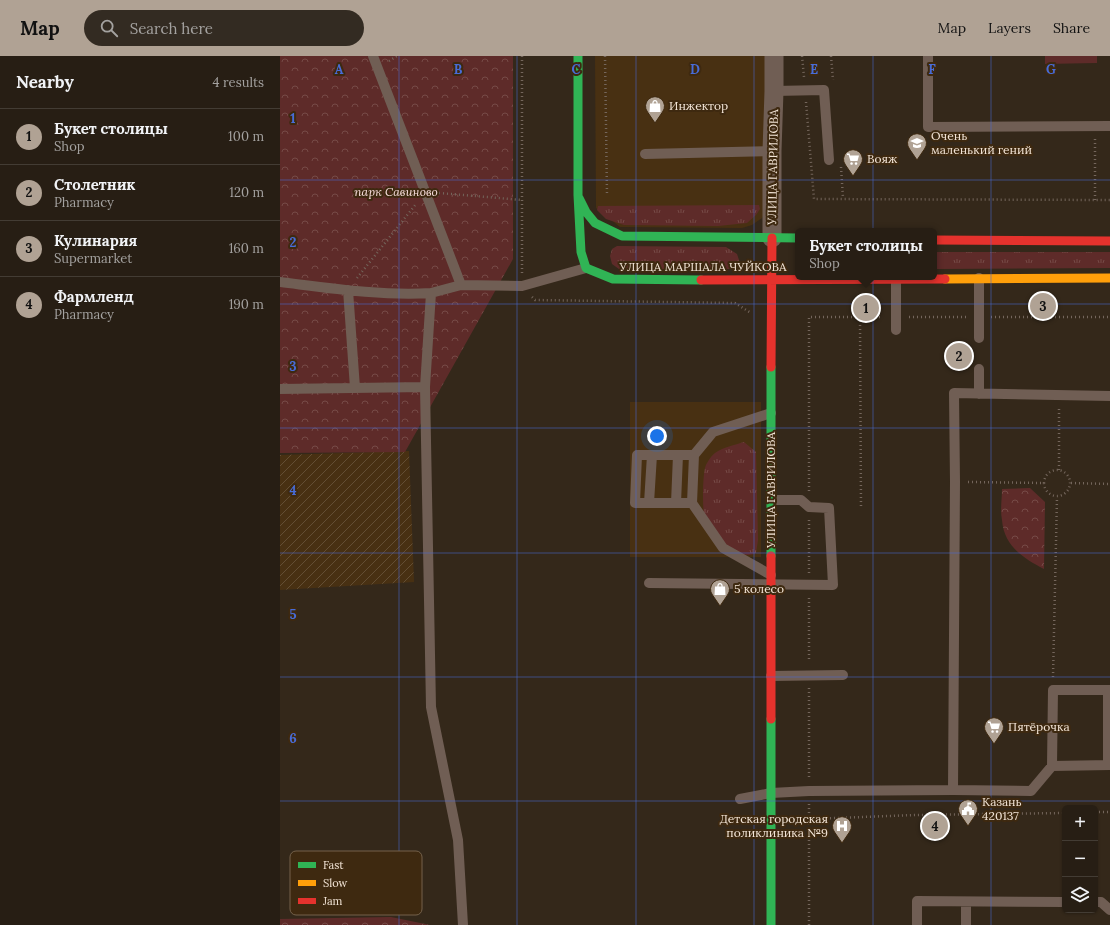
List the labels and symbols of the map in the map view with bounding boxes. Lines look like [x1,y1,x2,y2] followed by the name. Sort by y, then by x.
[335,61,344,78] text: A
[454,61,463,78] text: B
[572,61,581,78] text: C
[690,61,700,78] text: D
[810,61,818,78] text: E
[928,61,936,78] text: F
[1046,61,1056,78] text: G
[644,95,666,123] shop icon: Инжектор
[669,98,728,113] place label: Инжектор
[764,108,781,226] street label: УЛИЦА ГАВРИЛОВА
[290,110,296,127] text: 1
[931,128,1032,157] place label: Очень маленький гений
[906,132,928,160] school or university icon: Очень маленький гений
[842,148,864,176] supermarket icon: Вояж
[867,151,898,166] place label: Вояж
[354,184,438,199] park label: парк Савиново
[290,234,297,251] text: 2
[619,259,787,274] street label: УЛИЦА МАРШАЛА ЧУЙКОВА
[1030,291,1056,321] pin: 3
[853,293,879,323] pin: 1
[946,341,972,371] pin: 2
[289,358,297,375] text: 3
[647,426,667,446] your location
[763,432,778,549] street label: УЛИЦА ГАВРИЛОВА
[289,482,297,499] text: 4
[709,578,731,606] shop icon: 5 колесо
[734,581,784,596] place label: 5 колесо
[289,606,297,623] text: 5
[983,716,1005,744] supermarket icon: Пятёрочка
[1008,719,1070,734] place label: Пятёрочка
[289,730,297,747] text: 6
[982,794,1022,823] place label: Казань 420137
[957,798,979,826] public building icon: Казань 420137
[719,811,828,840] place label: Детская городская поликлиника №9
[922,811,948,841] pin: 4
[831,815,853,843] hospital icon: Детская городская поликлиника №9
[290,851,422,915] legend
[323,858,344,872] text: Fast
[323,876,348,890] text: Slow
[322,894,343,908] text: Jam

